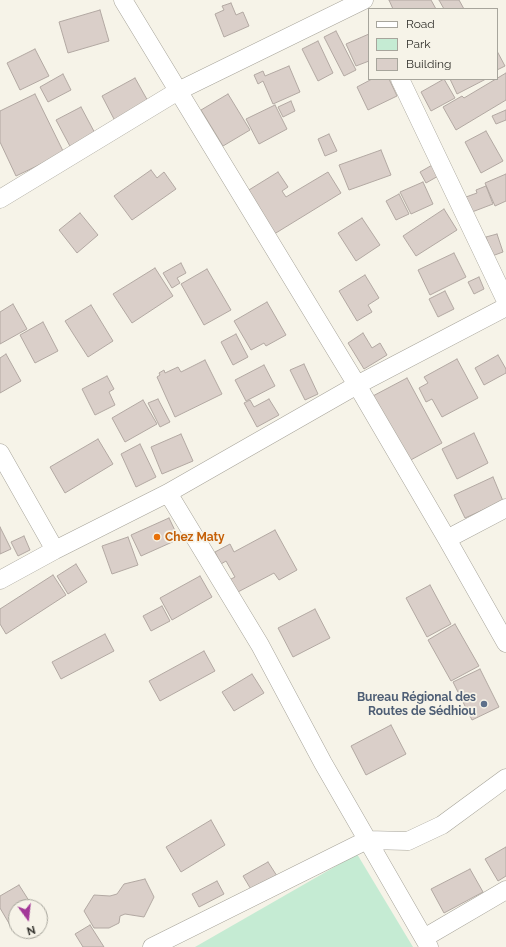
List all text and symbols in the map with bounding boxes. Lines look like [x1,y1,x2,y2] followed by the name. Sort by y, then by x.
[368,8,498,80] legend
[406,17,435,31] text: Road
[406,37,431,51] text: Park
[406,57,452,71] text: Building
[165,530,225,544] place label: Chez Maty
[152,532,162,542] marker: Chez Maty
[357,690,476,718] place label: Bureau Régional des Routes de Sédhiou
[479,699,489,709] marker: Bureau Régional des Routes de Sédhiou
[8,899,48,939] north arrow
[25,923,37,937] text: N

